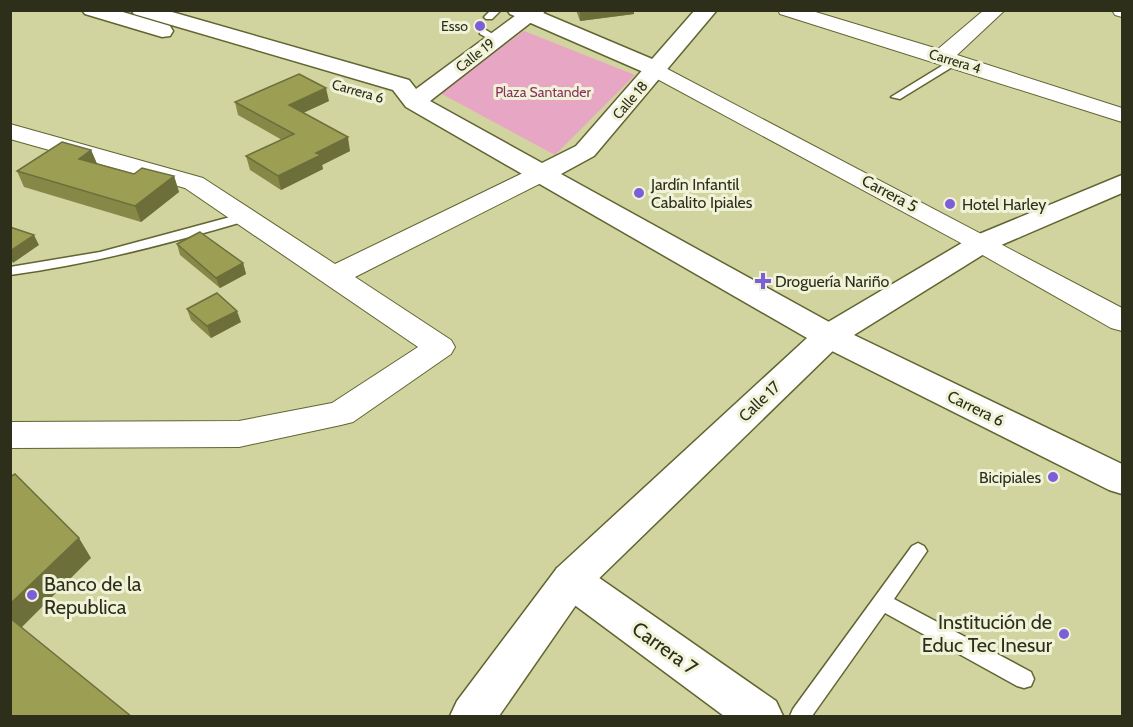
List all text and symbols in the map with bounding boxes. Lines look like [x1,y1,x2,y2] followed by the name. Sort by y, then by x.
[441,17,468,35] place label: Esso
[473,19,487,33] marker: Esso
[452,34,498,76] street label: Calle 19
[927,45,983,77] street label: Carrera 4
[330,75,386,107] street label: Carrera 6
[608,77,652,123] street label: Calle 18
[495,83,591,101] park label: Plaza Santander
[859,171,921,216] street label: Carrera 5
[650,175,753,212] place label: Jardín Infantil Cabalito Ipiales
[632,186,646,200] marker: Jardín Infantil Cabalito Ipiales
[962,195,1046,214] place label: Hotel Harley
[943,197,957,211] marker: Hotel Harley
[775,272,890,291] place label: Droguería Nariño
[756,274,770,288] marker: Droguería Nariño
[735,377,784,426] street label: Calle 17
[944,387,1007,430] street label: Carrera 6
[979,468,1041,487] place label: Bicipiales
[1046,470,1060,484] marker: Bicipiales
[44,572,142,619] place label: Banco de la Republica
[25,588,39,602] marker: Banco de la Republica
[922,610,1053,657] place label: Institución de Educ Tec Inesur
[628,616,702,680] street label: Carrera 7
[1057,627,1071,641] marker: Institución de Educ Tec Inesur

